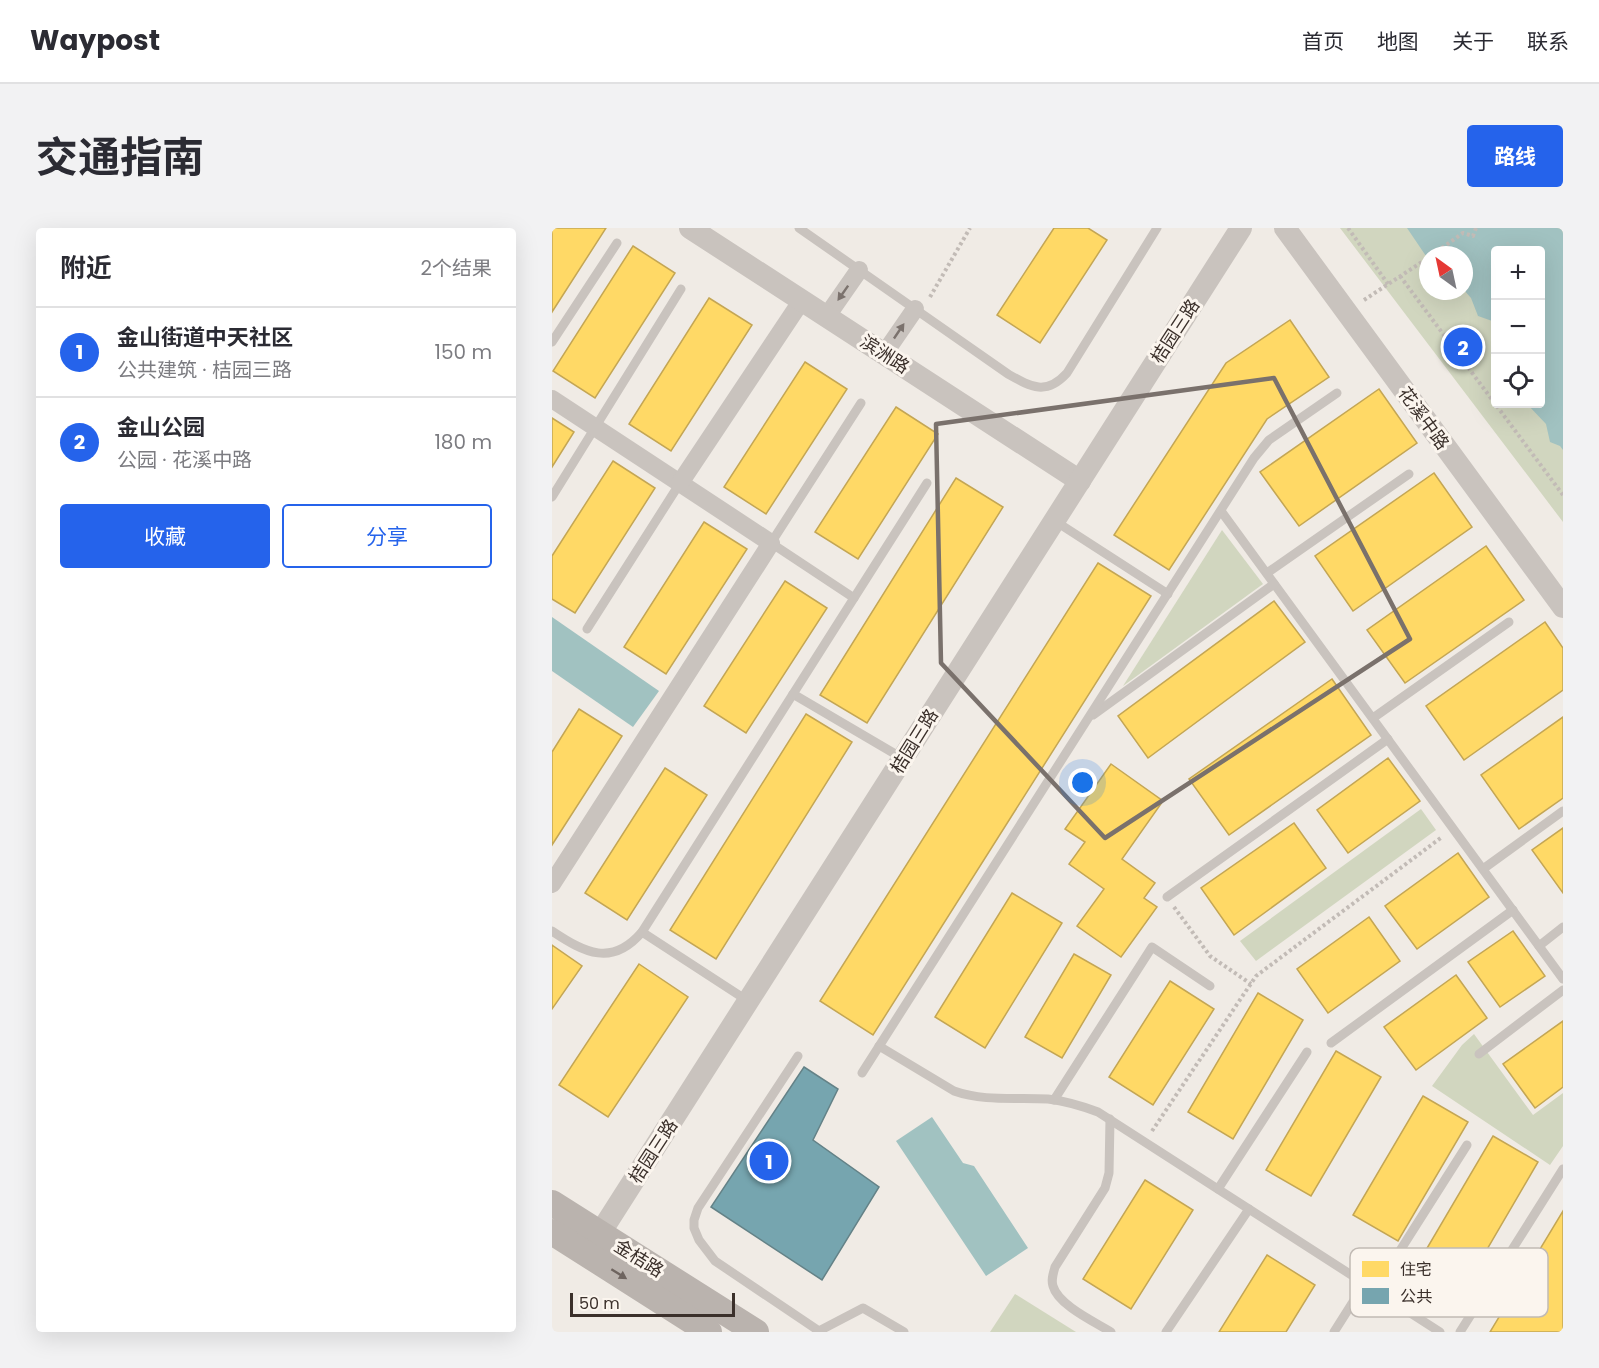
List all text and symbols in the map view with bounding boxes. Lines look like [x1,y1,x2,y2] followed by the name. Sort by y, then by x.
[30,21,160,60] text: Waypost
[1302,27,1344,56] text: 首页
[1377,27,1419,56] text: 地图
[1452,27,1494,56] text: 关于
[1527,27,1569,56] text: 联系
[1467,125,1563,187] button: 路线
[36,128,204,187] text: 交通指南
[1419,246,1473,300] north arrow
[1491,246,1545,408] map controls
[1491,246,1545,300] button: +
[60,250,112,286] text: 附近
[421,254,492,282] text: 2个结果
[837,284,849,300] one-way arrow
[1145,294,1205,368] street label: 桔园三路
[1491,300,1545,354] button: −
[117,322,293,353] text: 金山街道中天社区
[894,323,905,340] one-way arrow
[1444,324,1482,370] pin: 2
[856,329,914,379] street label: 滨洲路
[76,338,83,366] text: 1
[435,338,492,366] text: 150 m
[1491,354,1545,408] button: locate
[117,356,292,384] text: 公共建筑 · 桔园三路
[1393,382,1455,454] street label: 花溪中路
[117,412,205,443] text: 金山公园
[74,428,85,456] text: 2
[434,428,492,456] text: 180 m
[117,446,252,474] text: 公园 · 花溪中路
[60,504,270,568] button: 收藏
[282,504,492,568] button: 分享
[884,704,944,778] street label: 桔园三路
[1068,768,1097,797] your location
[623,1114,683,1188] street label: 桔园三路
[750,1138,788,1184] pin: 1
[609,1233,669,1283] street label: 金桔路
[1350,1248,1548,1317] legend
[1400,1258,1432,1281] text: 住宅
[611,1269,627,1280] one-way arrow
[1400,1285,1432,1308] text: 公共
[570,1290,735,1318] scale bar
[579,1292,620,1315] text: 50 m

